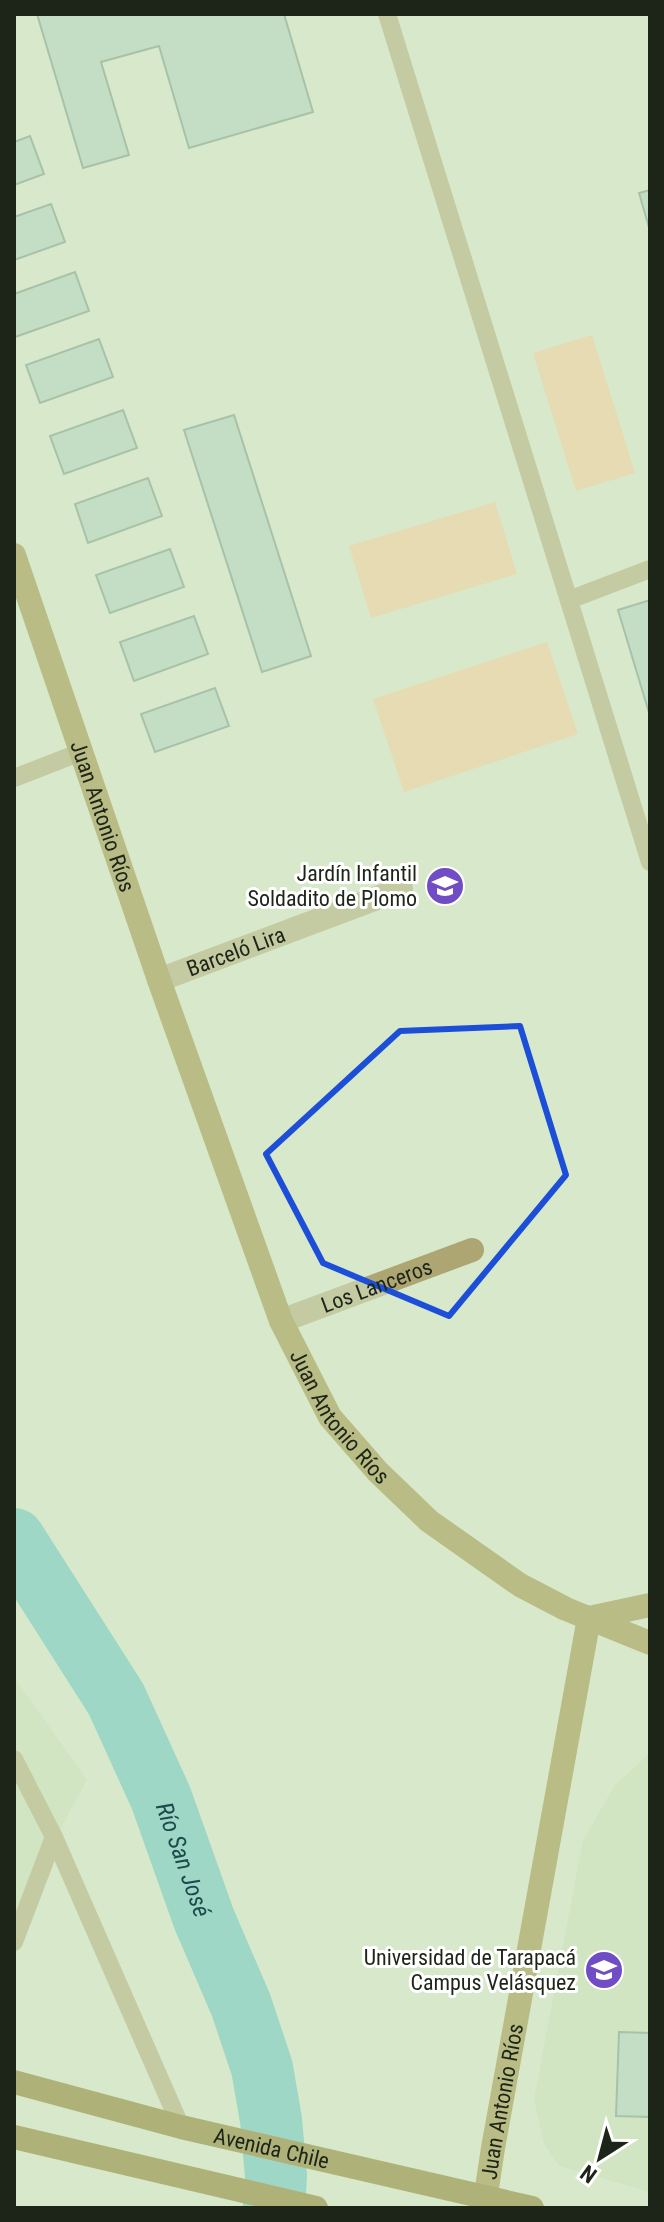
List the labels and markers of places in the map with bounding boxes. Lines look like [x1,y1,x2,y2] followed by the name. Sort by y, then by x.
[248,861,417,911] place label: Jardín Infantil Soldadito de Plomo
[424,865,466,907] school or university icon: Jardín Infantil Soldadito de Plomo
[364,1945,576,1995] place label: Universidad de Tarapacá Campus Velásquez
[583,1949,625,1991] school or university icon: Universidad de Tarapacá Campus Velásquez

